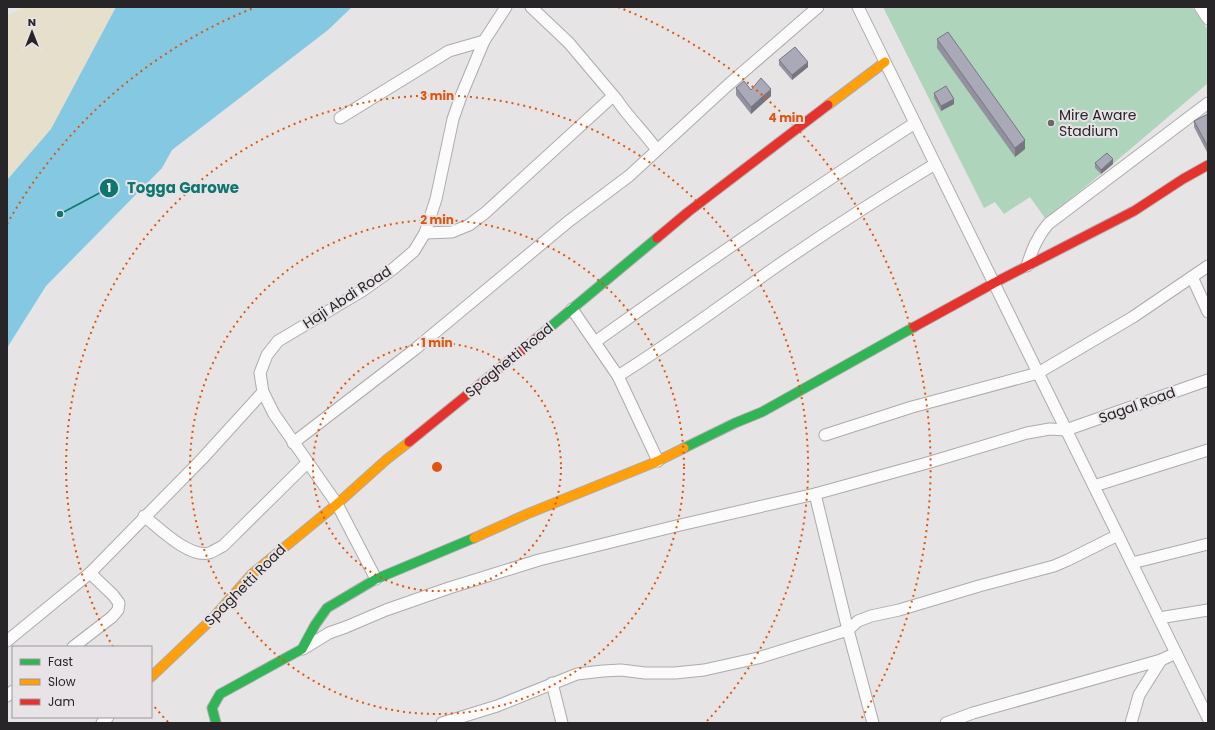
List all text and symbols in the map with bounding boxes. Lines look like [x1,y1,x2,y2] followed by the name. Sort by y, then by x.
[12,12,52,52] north arrow
[28,14,36,30] text: N
[420,87,454,104] text: 3 min
[1059,105,1137,141] place label: Mire Aware Stadium
[768,109,804,126] text: 4 min
[1046,118,1056,128] marker: Mire Aware Stadium
[99,175,247,202] callout: Togga Garowe
[127,177,239,198] text: Togga Garowe
[107,179,111,196] text: 1
[420,211,454,228] text: 2 min
[299,261,395,333] street label: Haji Abdi Road
[461,318,557,402] street label: Spaghetti Road
[421,334,453,351] text: 1 min
[1096,382,1178,428] street label: Sagal Road
[430,460,444,474] centre of rings
[200,540,290,630] street label: Spaghetti Road
[12,646,152,718] legend
[48,653,73,670] text: Fast
[48,673,76,690] text: Slow
[48,693,75,710] text: Jam

